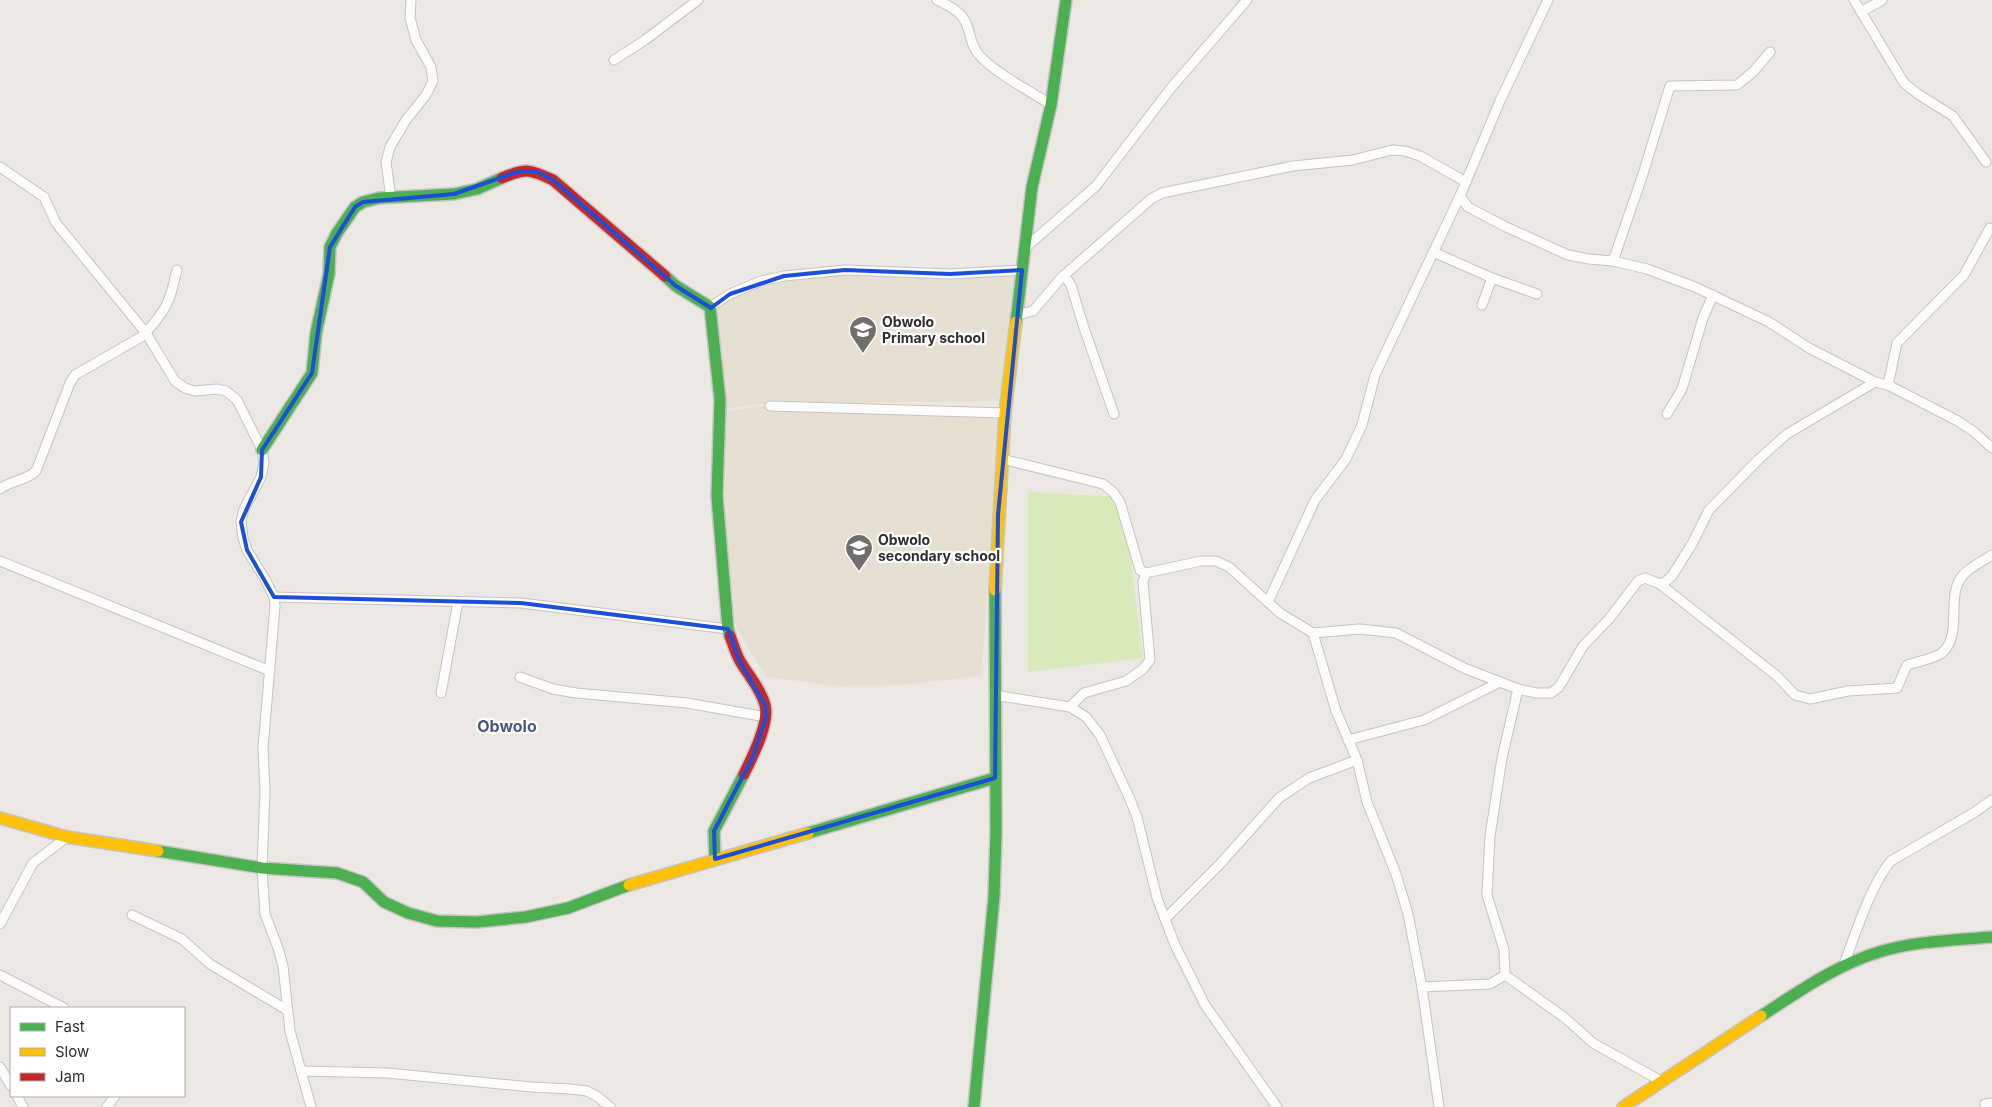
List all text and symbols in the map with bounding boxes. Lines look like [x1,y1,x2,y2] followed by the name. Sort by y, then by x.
[882,313,985,346] place label: Obwolo Primary school
[848,315,878,354] school or university icon: Obwolo Primary school
[878,531,1000,564] place label: Obwolo secondary school
[844,533,874,572] school or university icon: Obwolo secondary school
[477,716,537,736] district label: Obwolo
[10,1007,185,1097] legend
[55,1017,85,1036] text: Fast
[55,1042,89,1061] text: Slow
[55,1067,85,1086] text: Jam

